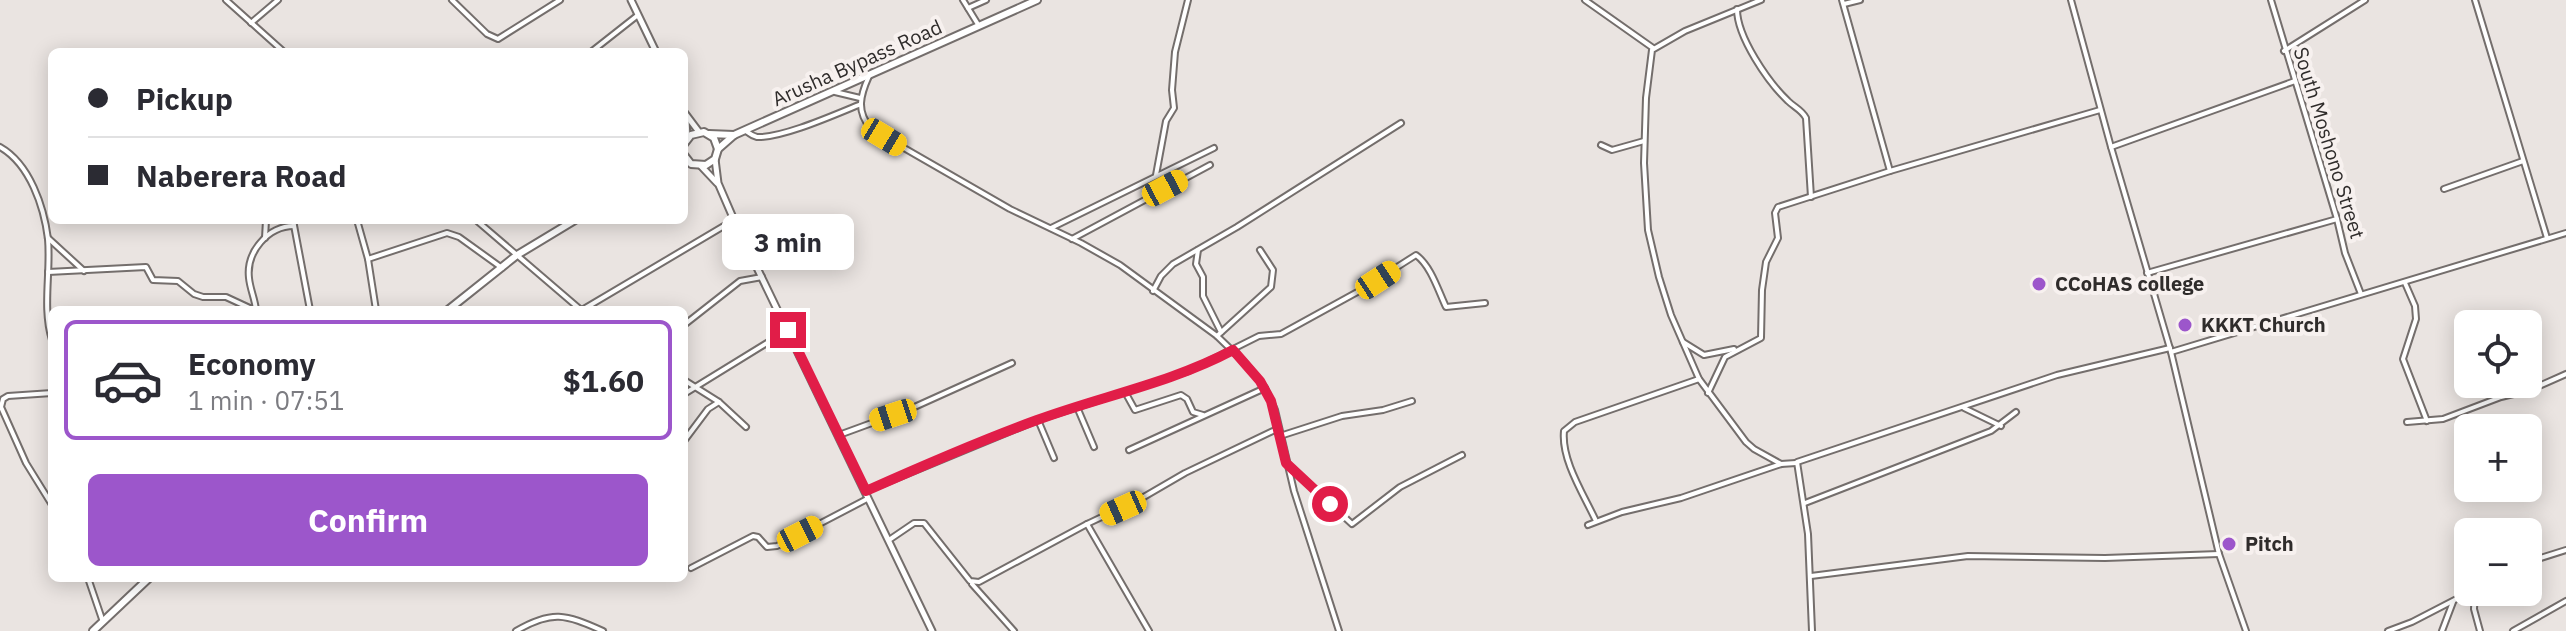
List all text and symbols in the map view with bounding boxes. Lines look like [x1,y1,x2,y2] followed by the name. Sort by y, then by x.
[768,13,946,112] street label: Arusha Bypass Road
[2287,44,2372,242] street label: South Moshono Street
[136,79,233,118] text: Pickup
[857,114,911,160] car
[136,156,347,195] text: Naberera Road
[1138,166,1192,210] car
[722,214,854,270] callout: 3 min
[754,225,822,259] text: 3 min
[1351,257,1405,303] car
[2055,270,2204,297] place label: CCoHAS college
[2030,275,2048,293] marker: CCoHAS college
[2454,310,2542,606] map controls
[2454,310,2542,398] button: locate
[2201,311,2326,338] place label: KKKT Church
[770,312,806,348] route end
[2176,316,2194,334] marker: KKKT Church
[92,344,164,416] icon: car
[188,344,316,383] text: Economy
[563,361,644,400] text: $1.60
[188,383,344,417] text: 1 min · 07:51
[866,396,920,434] car
[2454,414,2542,502] button: +
[88,474,648,566] button: Confirm
[1312,486,1348,522] route start
[1096,487,1150,529] car
[773,512,827,556] car
[2454,518,2542,606] button: −
[2245,530,2294,557] place label: Pitch
[2220,535,2238,553] marker: Pitch

